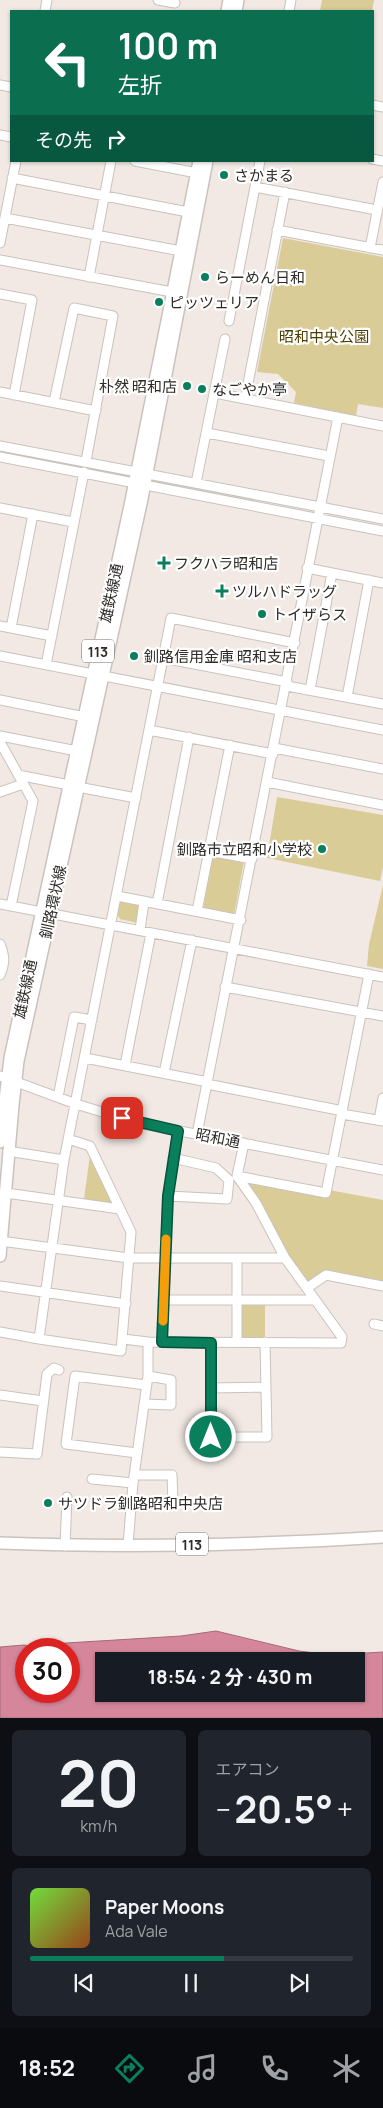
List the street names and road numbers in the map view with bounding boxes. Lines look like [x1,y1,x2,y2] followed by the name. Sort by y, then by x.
[94,561,128,625] street label: 雄鉄線通
[82,640,114,662] road number: 113
[35,863,71,941] street label: 釧路環状線
[8,957,42,1021] street label: 雄鉄線通
[194,1123,242,1153] street label: 昭和通
[176,1532,208,1556] road number: 113

